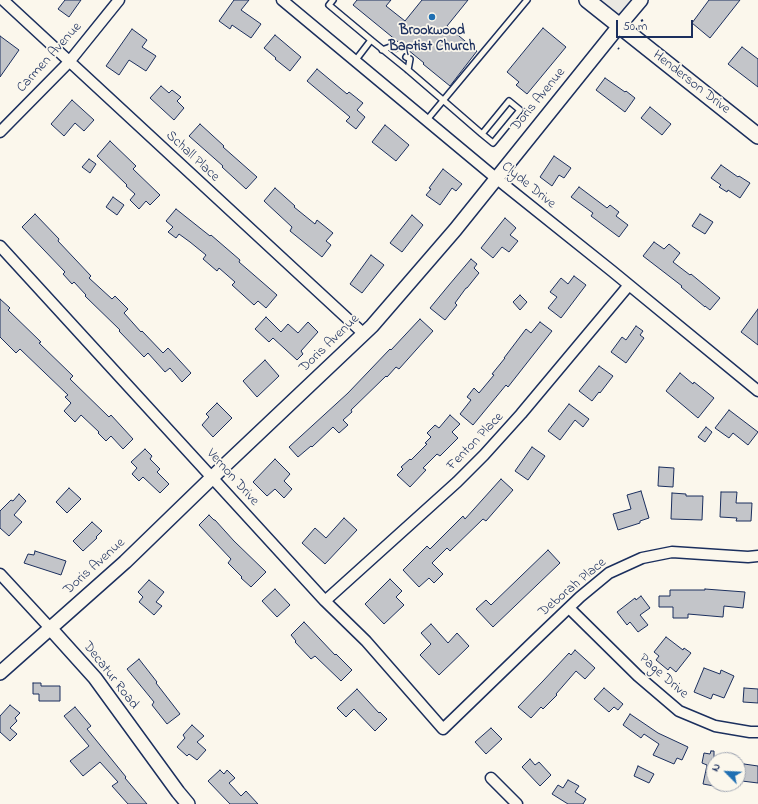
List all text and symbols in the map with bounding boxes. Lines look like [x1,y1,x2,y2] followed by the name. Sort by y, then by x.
[427,12,437,22] marker: Brookwood Baptist Church
[618,12,695,38] scale bar
[623,18,647,36] text: 50 m
[14,19,86,97] street label: Carmen Avenue
[389,24,475,56] place label: Brookwood Baptist Church
[649,47,733,119] street label: Henderson Drive
[508,65,570,135] street label: Doris Avenue
[162,128,222,186] street label: Schall Place
[497,159,559,213] street label: Clyde Drive
[297,311,363,377] street label: Doris Avenue
[444,409,508,475] street label: Fenton Place
[202,446,262,510] street label: Vernon Drive
[61,535,129,599] street label: Doris Avenue
[536,555,610,621] street label: Deborah Place
[78,639,142,713] street label: Decatur Road
[635,651,691,703] street label: Page Drive
[706,752,746,792] north arrow
[707,761,725,774] text: N

